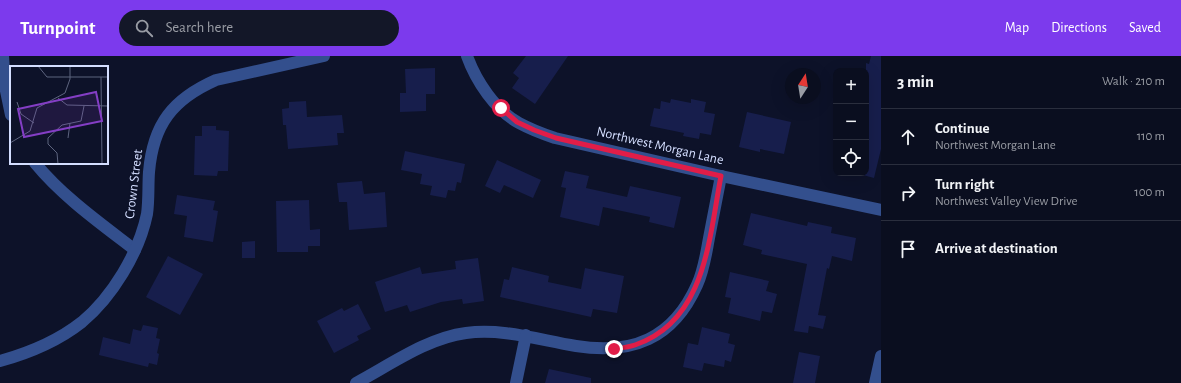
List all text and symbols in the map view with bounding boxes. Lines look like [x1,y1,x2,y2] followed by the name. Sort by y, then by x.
[119,10,399,46] search box
[133,17,155,39] icon: search
[20,19,95,38] text: Turnpoint
[165,20,233,35] text: Search here
[1005,21,1029,35] text: Map
[1051,21,1107,35] text: Directions
[1129,21,1161,35] text: Saved
[10,66,108,164] inset map
[785,68,821,104] north arrow
[833,68,869,176] map controls
[833,68,869,104] button: +
[897,73,934,90] text: 3 min
[1102,75,1165,88] text: Walk · 210 m
[492,99,510,117] route start
[833,104,869,140] button: −
[935,121,990,136] text: Continue
[595,125,725,167] street label: Northwest Morgan Lane
[897,126,919,148] icon: ahead
[1137,130,1165,143] text: 110 m
[935,139,1056,152] text: Northwest Morgan Lane
[833,140,869,176] button: locate
[123,148,145,220] street label: Crown Street
[935,177,994,192] text: Turn right
[897,182,919,204] icon: right
[1134,186,1165,199] text: 100 m
[935,195,1078,208] text: Northwest Valley View Drive
[897,238,919,260] icon: arrive
[935,241,1058,256] text: Arrive at destination
[605,340,623,358] route end

